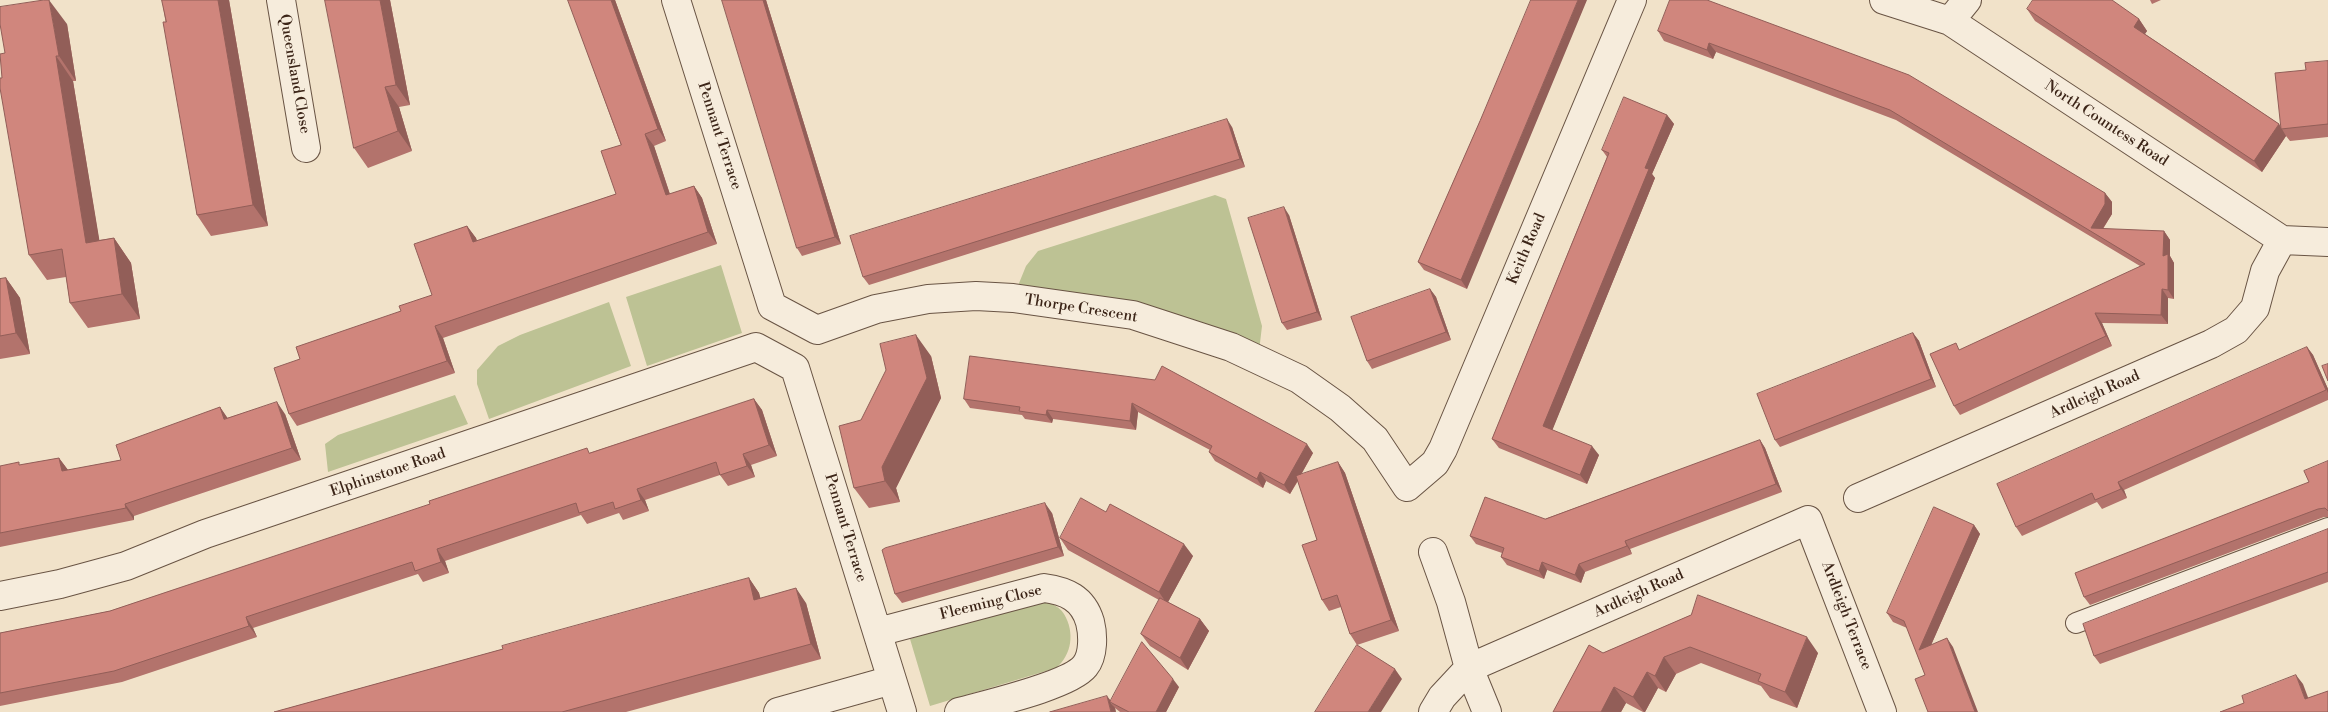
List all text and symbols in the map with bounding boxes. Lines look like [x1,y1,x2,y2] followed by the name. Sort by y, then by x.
[275,13,313,135] street label: Queensland Close
[2041,77,2171,171] street label: North Countess Road
[693,80,745,192] street label: Pennant Terrace
[1504,211,1550,287] street label: Keith Road
[1023,291,1139,327] street label: Thorpe Crescent
[2047,367,2143,423] street label: Ardleigh Road
[328,445,448,501] street label: Elphinstone Road
[820,472,870,584] street label: Pennant Terrace
[1817,559,1875,673] street label: Ardleigh Terrace
[1591,566,1687,622] street label: Ardleigh Road
[938,582,1044,624] street label: Fleeming Close

